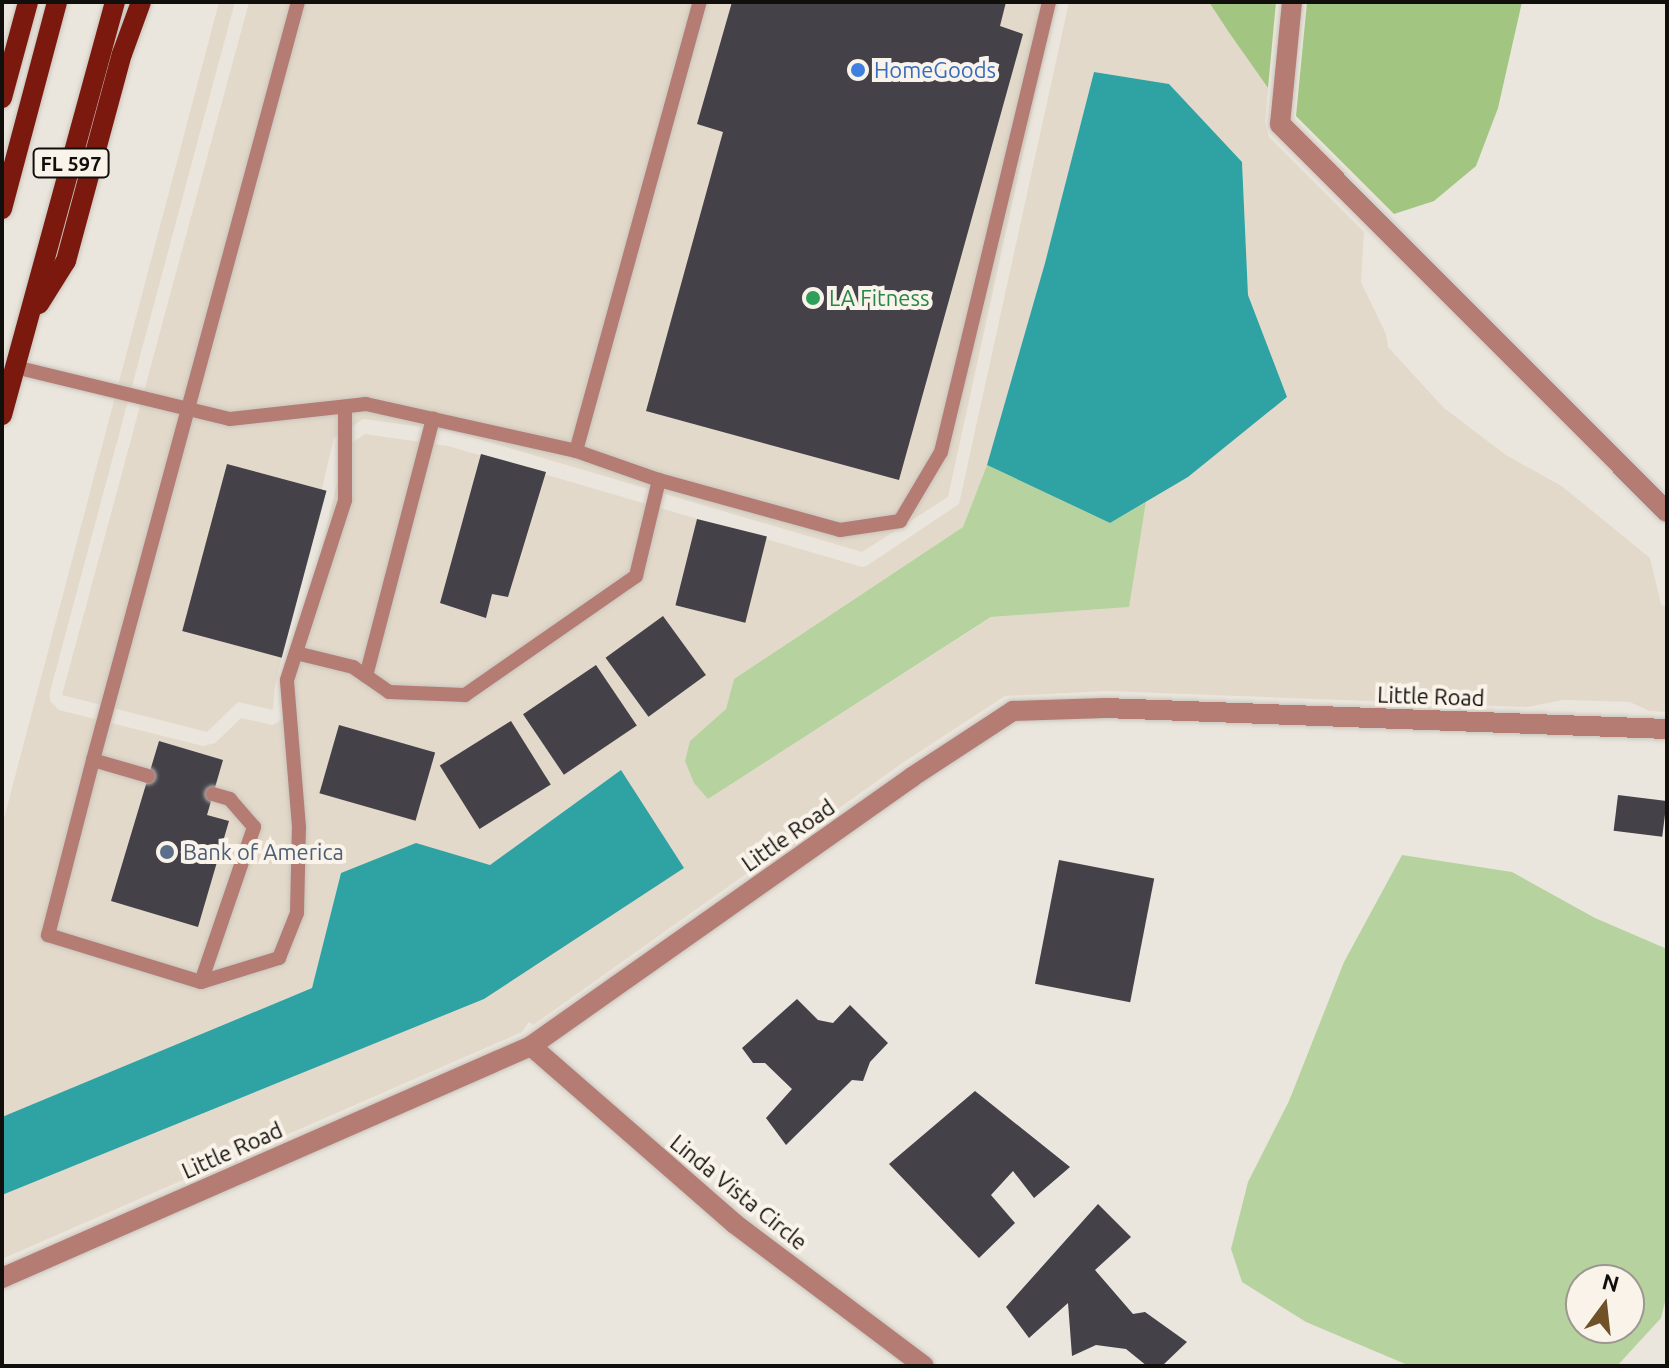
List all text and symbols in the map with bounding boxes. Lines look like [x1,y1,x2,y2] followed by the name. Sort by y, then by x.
[874,57,996,83] place label: HomeGoods
[849,61,867,79] marker: HomeGoods
[31,147,111,179] road number: FL 597
[829,285,930,311] place label: LA Fitness
[804,289,822,307] marker: LA Fitness
[1377,681,1485,711] street label: Little Road
[736,793,840,877] street label: Little Road
[183,839,344,865] place label: Bank of America
[158,843,176,861] marker: Bank of America
[178,1116,286,1184] street label: Little Road
[665,1129,813,1255] street label: Linda Vista Circle
[1565,1264,1645,1344] north arrow
[1600,1268,1622,1296] text: N

